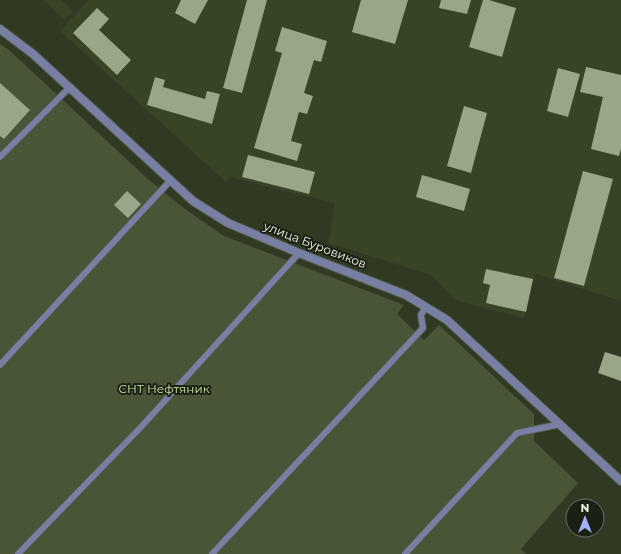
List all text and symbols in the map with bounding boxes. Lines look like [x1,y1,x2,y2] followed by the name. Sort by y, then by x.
[261,218,369,271] street label: улица Буровиков
[118,381,210,396] park label: СНТ Нефтяник
[565,498,605,538] north arrow
[581,501,589,515] text: N

